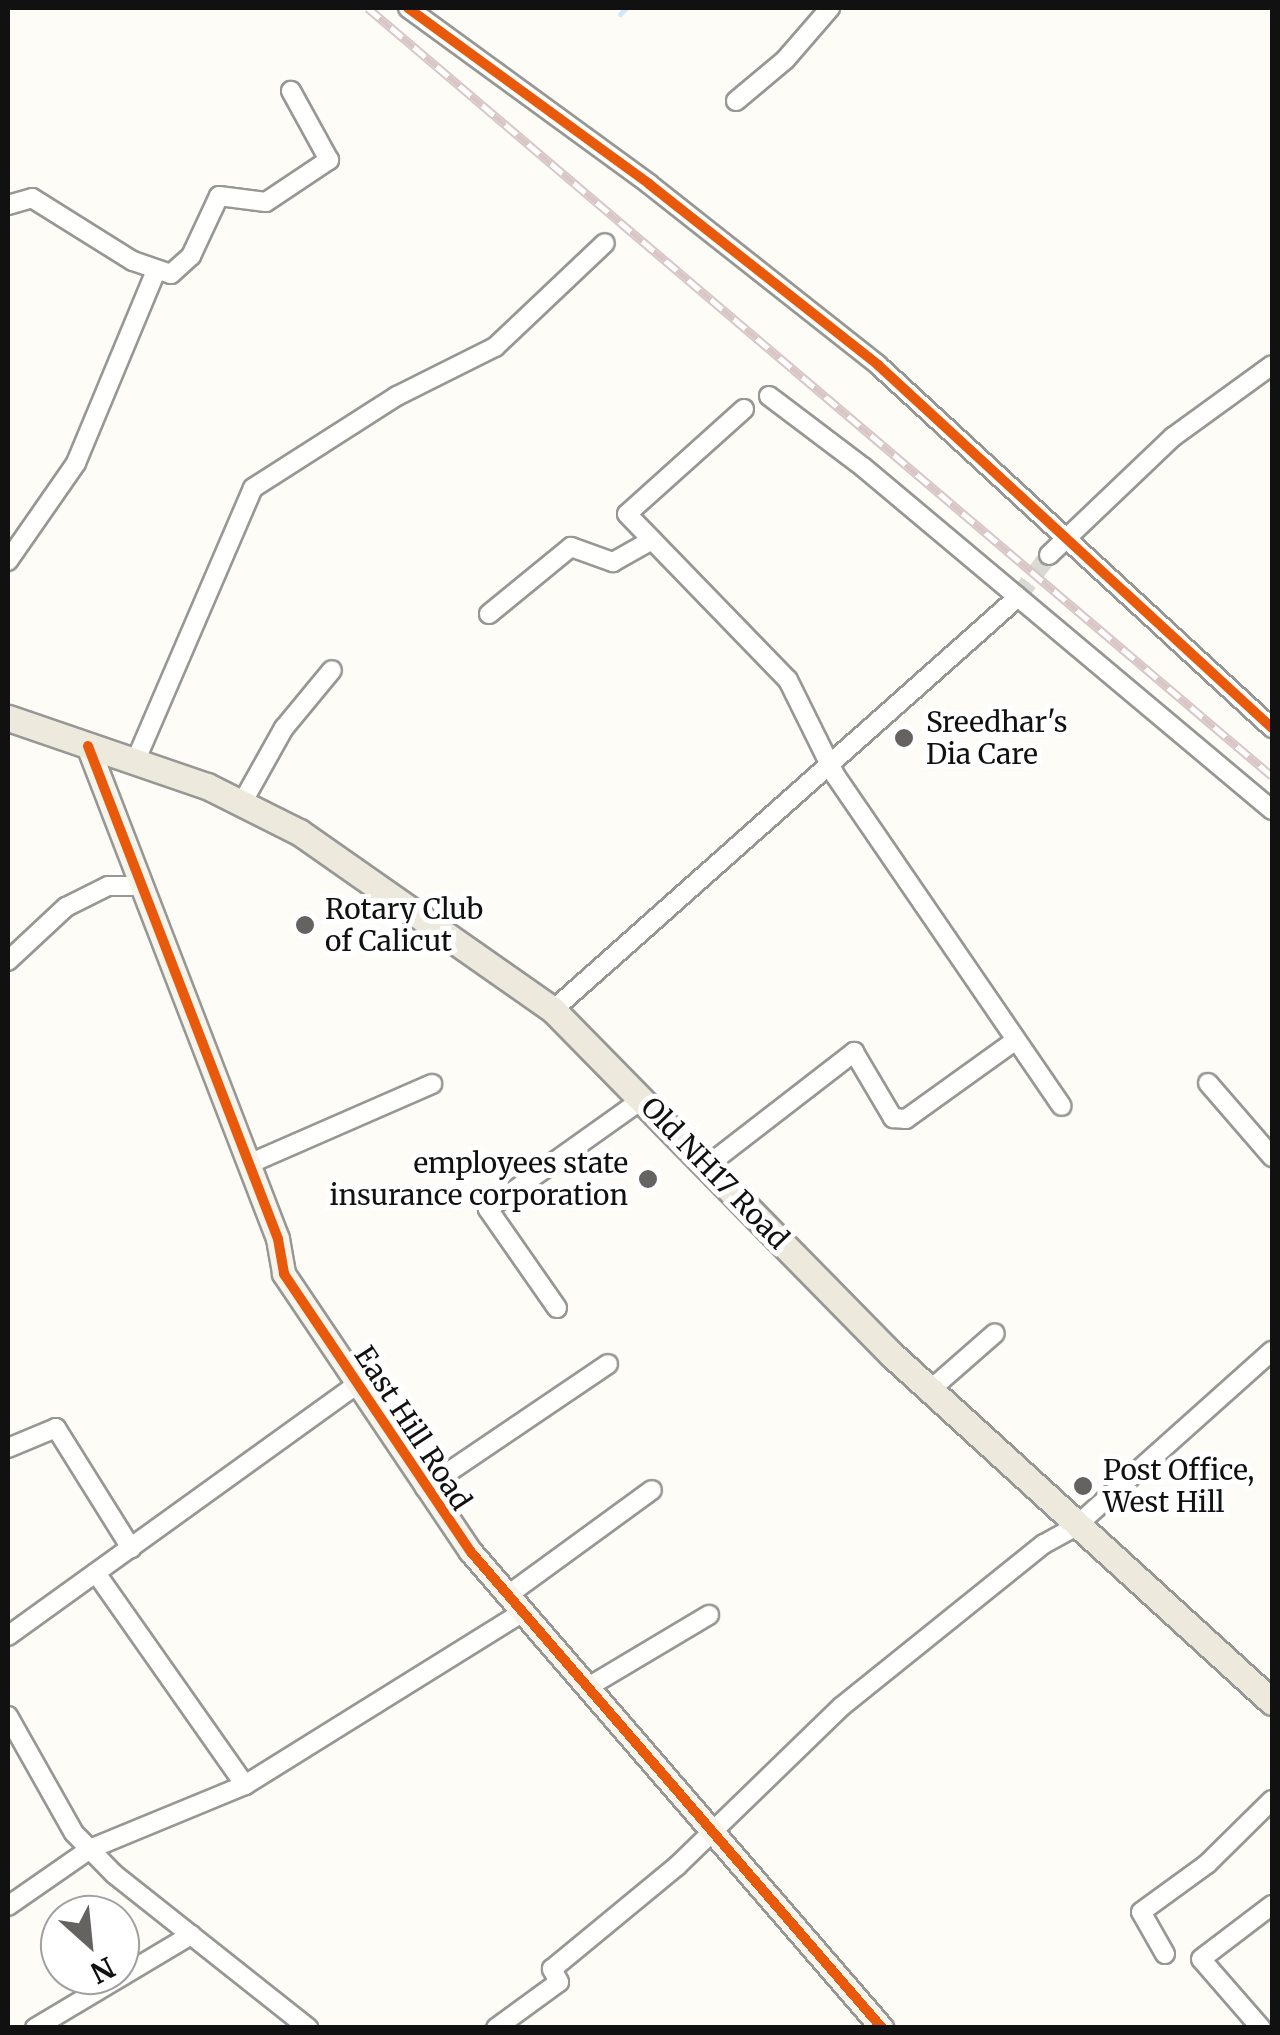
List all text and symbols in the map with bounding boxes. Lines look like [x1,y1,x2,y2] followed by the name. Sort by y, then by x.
[926,705,1067,771] place label: Sreedhar's Dia Care
[891,725,917,751] marker: Sreedhar's Dia Care
[325,892,483,958] place label: Rotary Club of Calicut
[294,914,316,936] marker: Rotary Club of Calicut
[634,1090,796,1256] street label: Old NH17 Road
[329,1146,628,1212] place label: employees state insurance corporation
[637,1168,659,1190] marker: employees state insurance corporation
[348,1340,478,1516] street label: East Hill Road
[1103,1453,1254,1519] place label: Post Office, West Hill
[1072,1475,1094,1497] marker: Post Office, West Hill
[40,1895,140,1995] north arrow
[85,1949,121,1991] text: N

